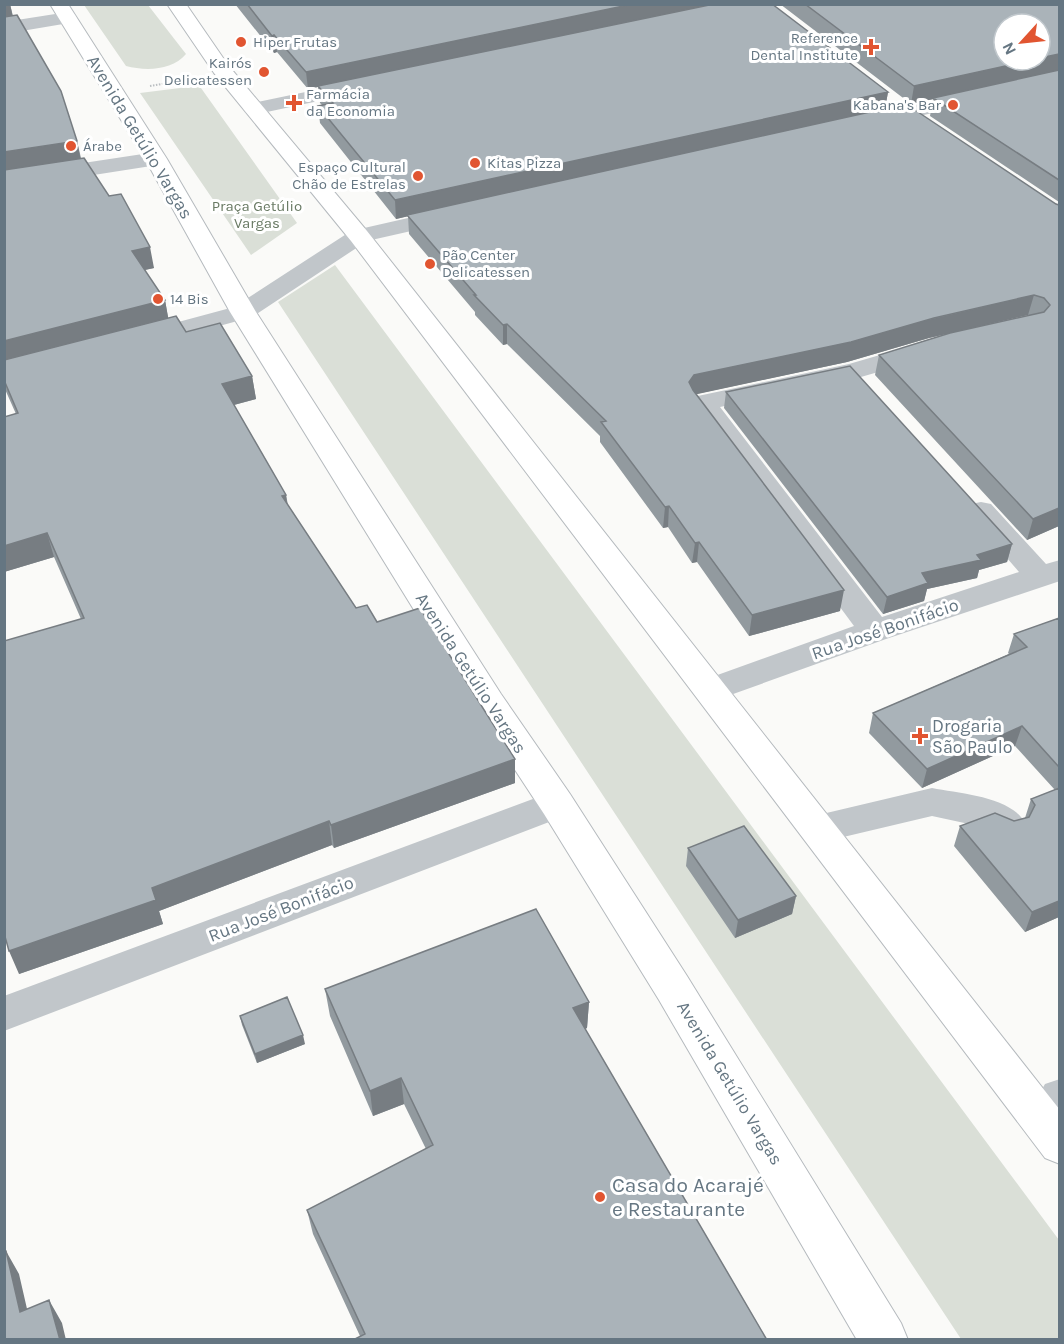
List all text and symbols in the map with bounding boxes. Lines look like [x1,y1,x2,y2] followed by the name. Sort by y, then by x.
[992,12,1052,72] north arrow
[750,29,858,64] place label: Reference Dental Institute
[253,33,337,51] place label: Hiper Frutas
[234,35,248,49] marker: Hiper Frutas
[862,38,880,56] marker: Reference Dental Institute
[998,39,1020,58] text: N
[82,51,198,223] street label: Avenida Getúlio Vargas
[164,54,252,89] place label: Kairós Delicatessen
[257,65,271,79] marker: Kairós Delicatessen
[306,85,395,120] place label: Farmácia da Economia
[287,96,301,110] marker: Farmácia da Economia
[853,96,942,114] place label: Kabana's Bar
[946,98,960,112] marker: Kabana's Bar
[83,137,122,155] place label: Árabe
[64,139,78,153] marker: Árabe
[487,154,561,172] place label: Kitas Pizza
[468,156,482,170] marker: Kitas Pizza
[292,158,406,193] place label: Espaço Cultural Chão de Estrelas
[411,169,425,183] marker: Espaço Cultural Chão de Estrelas
[212,197,302,232] park label: Praça Getúlio Vargas
[442,246,530,281] place label: Pão Center Delicatessen
[423,257,437,271] marker: Pão Center Delicatessen
[170,290,209,308] place label: 14 Bis
[151,292,165,306] marker: 14 Bis
[411,588,531,758] street label: Avenida Getúlio Vargas
[809,594,961,664] street label: Rua José Bonifácio
[932,715,1013,758] place label: Drogaria São Paulo
[913,729,927,743] marker: Drogaria São Paulo
[205,871,357,947] street label: Rua José Bonifácio
[672,997,788,1169] street label: Avenida Getúlio Vargas
[612,1173,764,1221] place label: Casa do Acarajé e Restaurante
[593,1190,607,1204] marker: Casa do Acarajé e Restaurante

